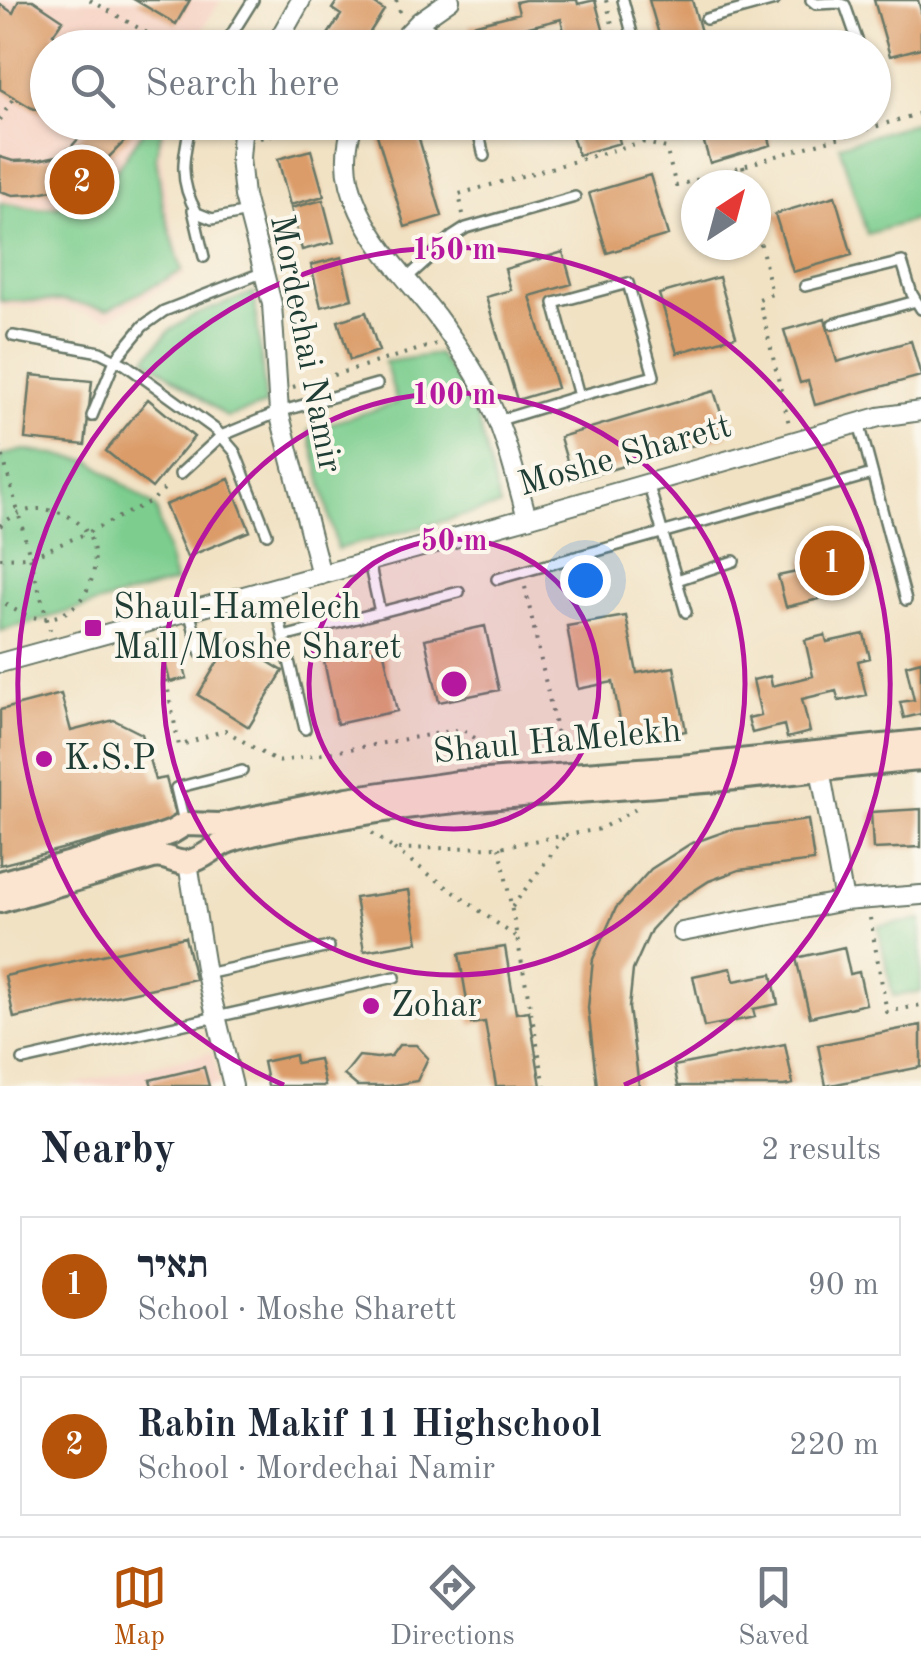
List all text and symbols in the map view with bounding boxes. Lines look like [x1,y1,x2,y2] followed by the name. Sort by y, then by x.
[30,30,891,140] search box
[65,58,120,113] icon: search
[145,66,340,104] text: Search here
[49,144,114,220] pin: 2
[681,170,771,260] north arrow
[263,212,347,476] street label: Mordechai Namir
[412,236,496,266] text: 150 m
[412,381,496,411] text: 100 m
[515,409,735,503] street label: Moshe Sharett
[800,526,864,600] pin: 1
[420,527,488,557] text: 50 m
[560,555,611,606] your location
[113,591,402,666] place label: Shaul-Hamelech Mall/Moshe Sharet
[82,617,104,639] marker: Shaul-Hamelech Mall/Moshe Sharet
[436,666,472,702] centre of rings
[431,714,683,770] street label: Shaul HaMelekh
[64,742,156,777] place label: K.S.P
[33,748,55,770] marker: K.S.P
[391,989,482,1024] place label: Zohar
[360,995,382,1017] marker: Zohar
[40,1130,176,1172] text: Nearby
[761,1135,881,1167] text: 2 results
[137,1248,209,1286] text: תאיר
[65,1270,84,1302] text: 1
[808,1270,879,1302] text: 90 m
[137,1295,456,1327] text: School · Moshe Sharett
[137,1407,602,1445] text: Rabin Makif 11 Highschool
[65,1430,84,1462] text: 2
[789,1430,879,1462] text: 220 m
[137,1454,495,1486] text: School · Mordechai Namir
[112,1560,167,1655] tab: Map
[390,1560,515,1655] tab: Directions
[738,1560,809,1655] tab: Saved

